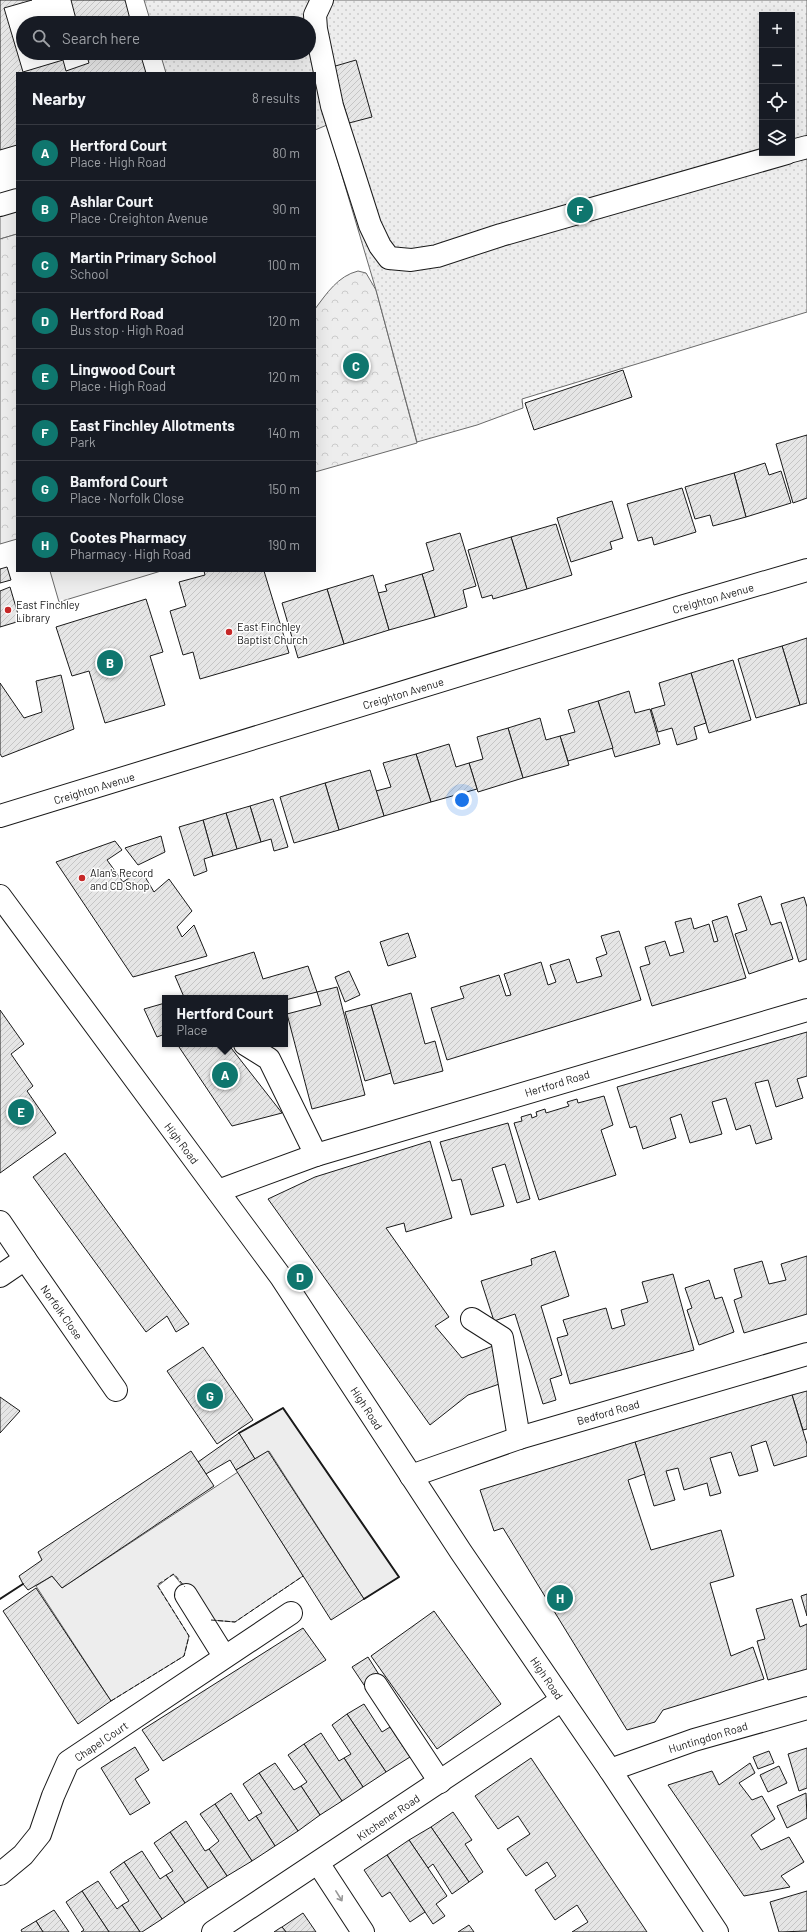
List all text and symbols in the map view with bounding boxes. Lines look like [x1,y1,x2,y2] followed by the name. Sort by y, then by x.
[759,12,795,156] map controls
[759,12,795,48] button: +
[16,16,316,60] search box
[30,27,52,49] icon: search
[62,29,140,47] text: Search here
[759,48,795,84] button: −
[759,84,795,120] button: locate
[32,88,86,108] text: Nearby
[252,90,300,106] text: 8 results
[759,120,795,156] button: layers
[70,136,167,154] text: Hertford Court
[41,145,49,161] text: A
[273,145,300,161] text: 80 m
[70,154,166,170] text: Place · High Road
[70,192,153,210] text: Ashlar Court
[567,195,593,225] pin: F
[41,201,49,217] text: B
[273,201,300,217] text: 90 m
[70,210,208,226] text: Place · Creighton Avenue
[70,248,216,266] text: Martin Primary School
[41,257,49,273] text: C
[267,257,300,273] text: 100 m
[70,266,108,282] text: School
[70,304,164,322] text: Hertford Road
[41,313,49,329] text: D
[268,313,300,329] text: 120 m
[70,322,184,338] text: Bus stop · High Road
[343,351,369,381] pin: C
[70,360,176,378] text: Lingwood Court
[41,369,49,385] text: E
[268,369,300,385] text: 120 m
[70,378,166,394] text: Place · High Road
[70,416,235,434] text: East Finchley Allotments
[41,425,49,441] text: F
[268,425,300,441] text: 140 m
[70,434,96,450] text: Park
[70,472,168,490] text: Bamford Court
[41,481,49,497] text: G
[268,481,300,497] text: 150 m
[70,490,184,506] text: Place · Norfolk Close
[70,528,187,546] text: Cootes Pharmacy
[41,537,49,553] text: H
[268,537,300,553] text: 190 m
[70,546,191,562] text: Pharmacy · High Road
[671,580,755,616] street label: Creighton Avenue
[16,598,80,624] place label: East Finchley Library
[3,605,13,615] marker: East Finchley Library
[237,620,308,646] place label: East Finchley Baptist Church
[224,627,234,637] marker: East Finchley Baptist Church
[97,648,123,678] pin: B
[361,674,445,712] street label: Creighton Avenue
[52,769,136,807] street label: Creighton Avenue
[452,790,472,810] your location
[90,866,153,892] place label: Alan's Record and CD Shop
[77,873,87,883] marker: Alan's Record and CD Shop
[162,995,288,1047] popup
[176,1004,274,1022] text: Hertford Court
[176,1022,207,1038] text: Place
[212,1060,238,1090] pin: A
[523,1067,591,1099] street label: Hertford Road
[8,1097,34,1127] pin: E
[162,1120,202,1166] street label: High Road
[287,1262,313,1292] pin: D
[38,1282,86,1342] street label: Norfolk Close
[197,1381,223,1411] pin: G
[348,1384,386,1432] street label: High Road
[575,1397,641,1427] street label: Bedford Road
[547,1583,573,1613] pin: H
[528,1654,566,1702] street label: High Road
[72,1718,130,1764] street label: Chapel Court
[667,1719,749,1755] street label: Huntingdon Road
[354,1791,422,1843] street label: Kitchener Road
[336,1890,344,1902] one-way arrow

